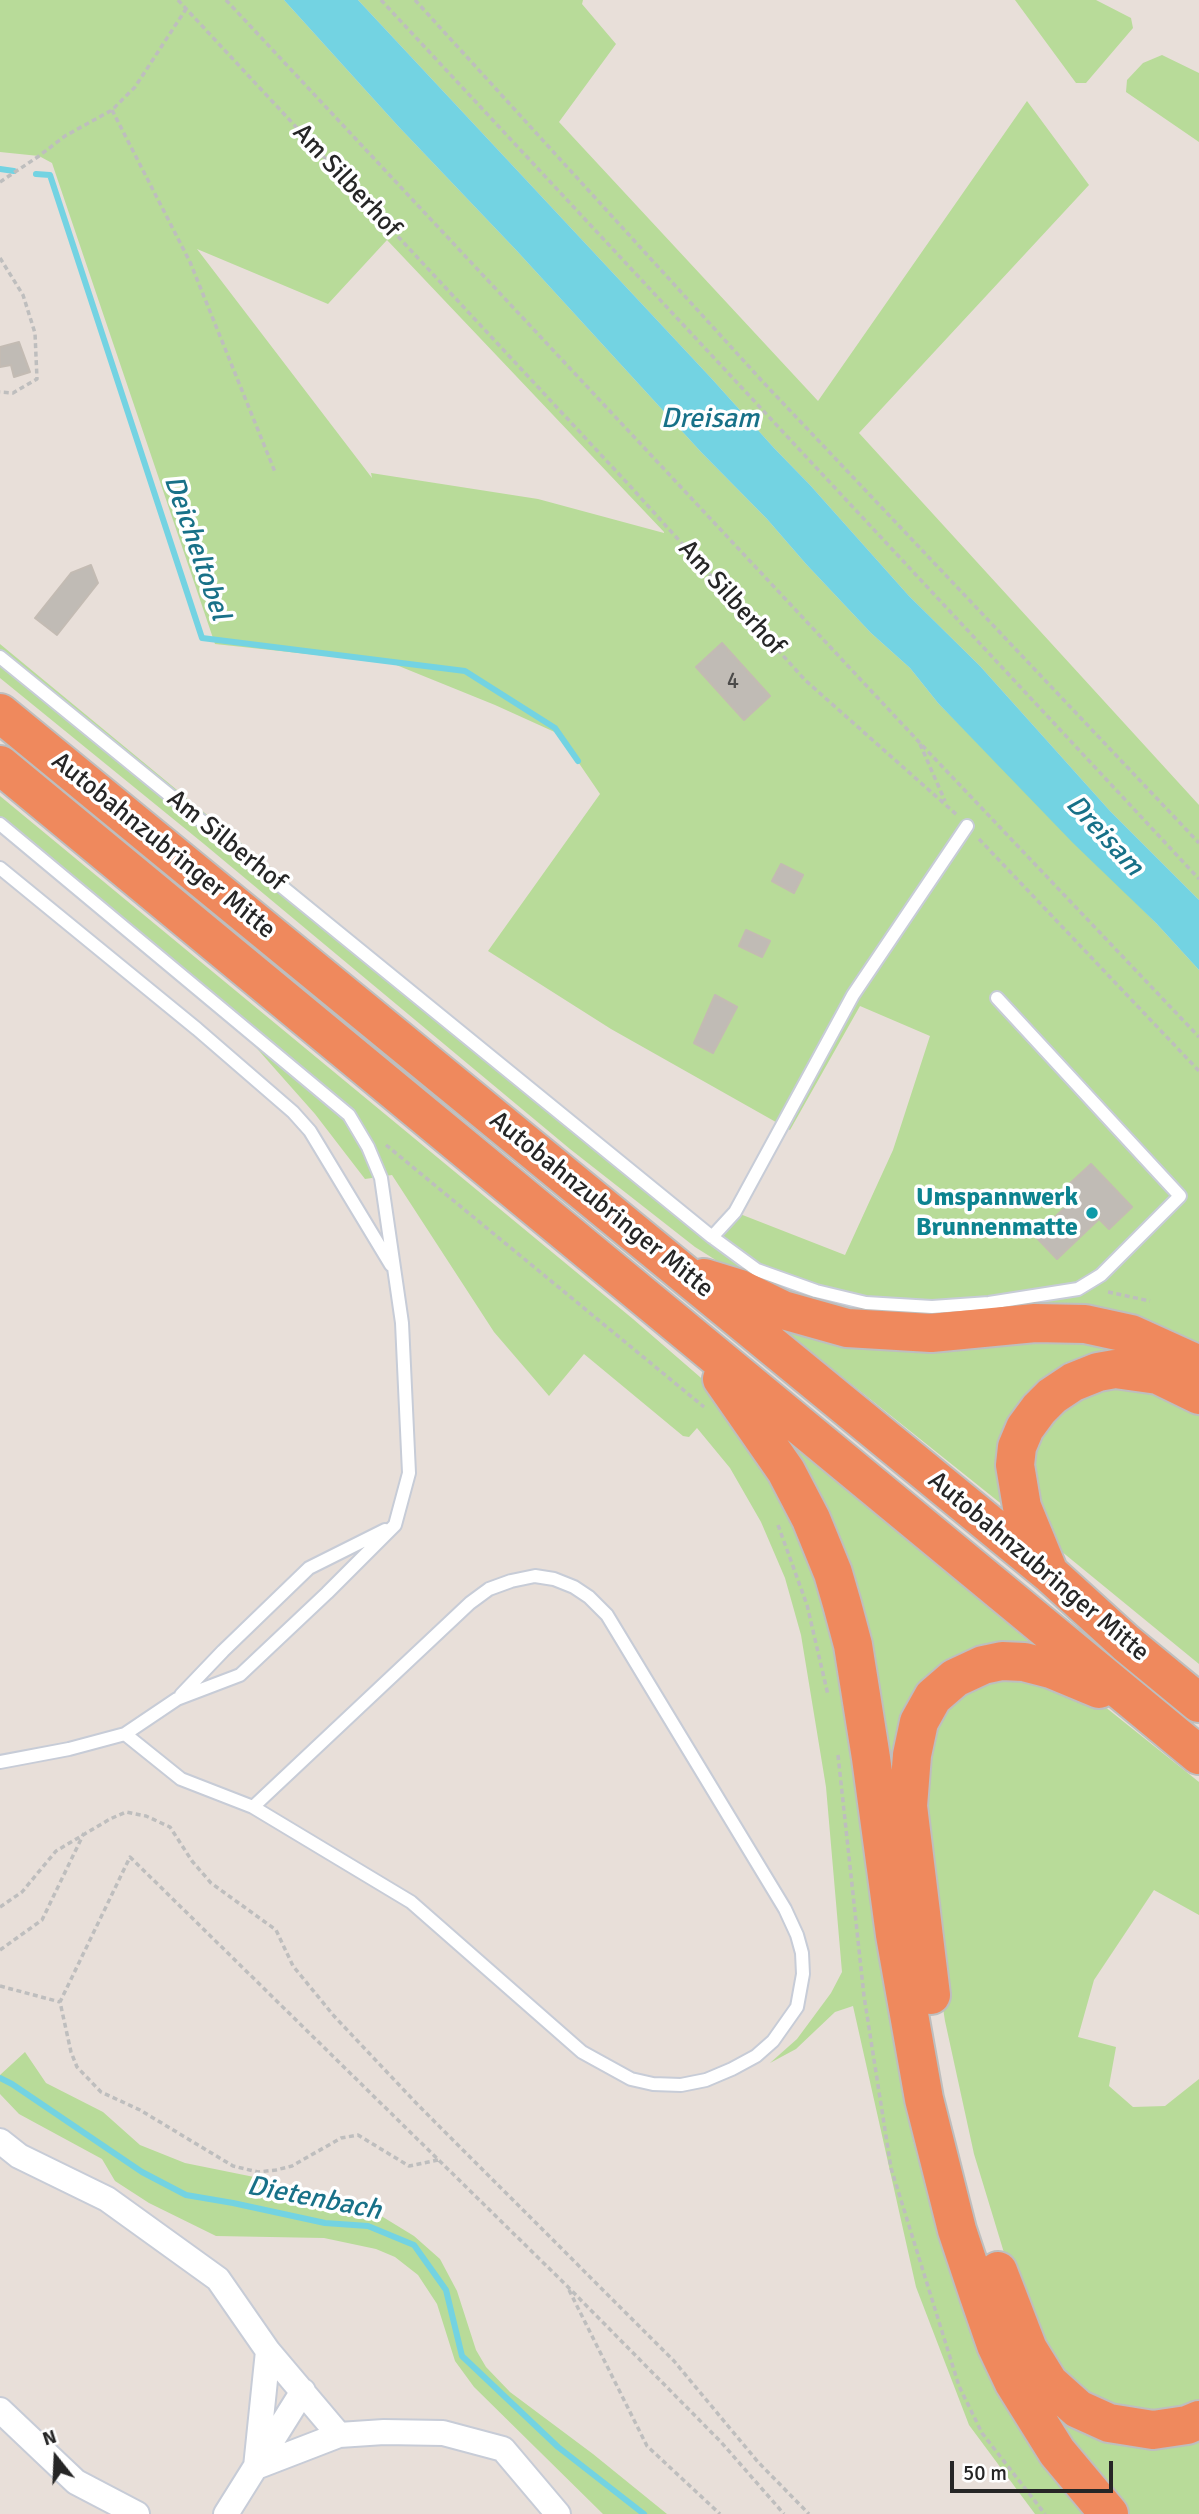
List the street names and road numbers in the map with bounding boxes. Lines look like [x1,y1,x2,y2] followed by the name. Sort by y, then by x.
[285,118,407,244] street label: Am Silberhof
[671,534,791,662] street label: Am Silberhof
[45,746,281,946] street label: Autobahnzubringer Mitte
[160,784,292,898] street label: Am Silberhof
[483,1105,719,1305] street label: Autobahnzubringer Mitte
[921,1465,1155,1669] street label: Autobahnzubringer Mitte

